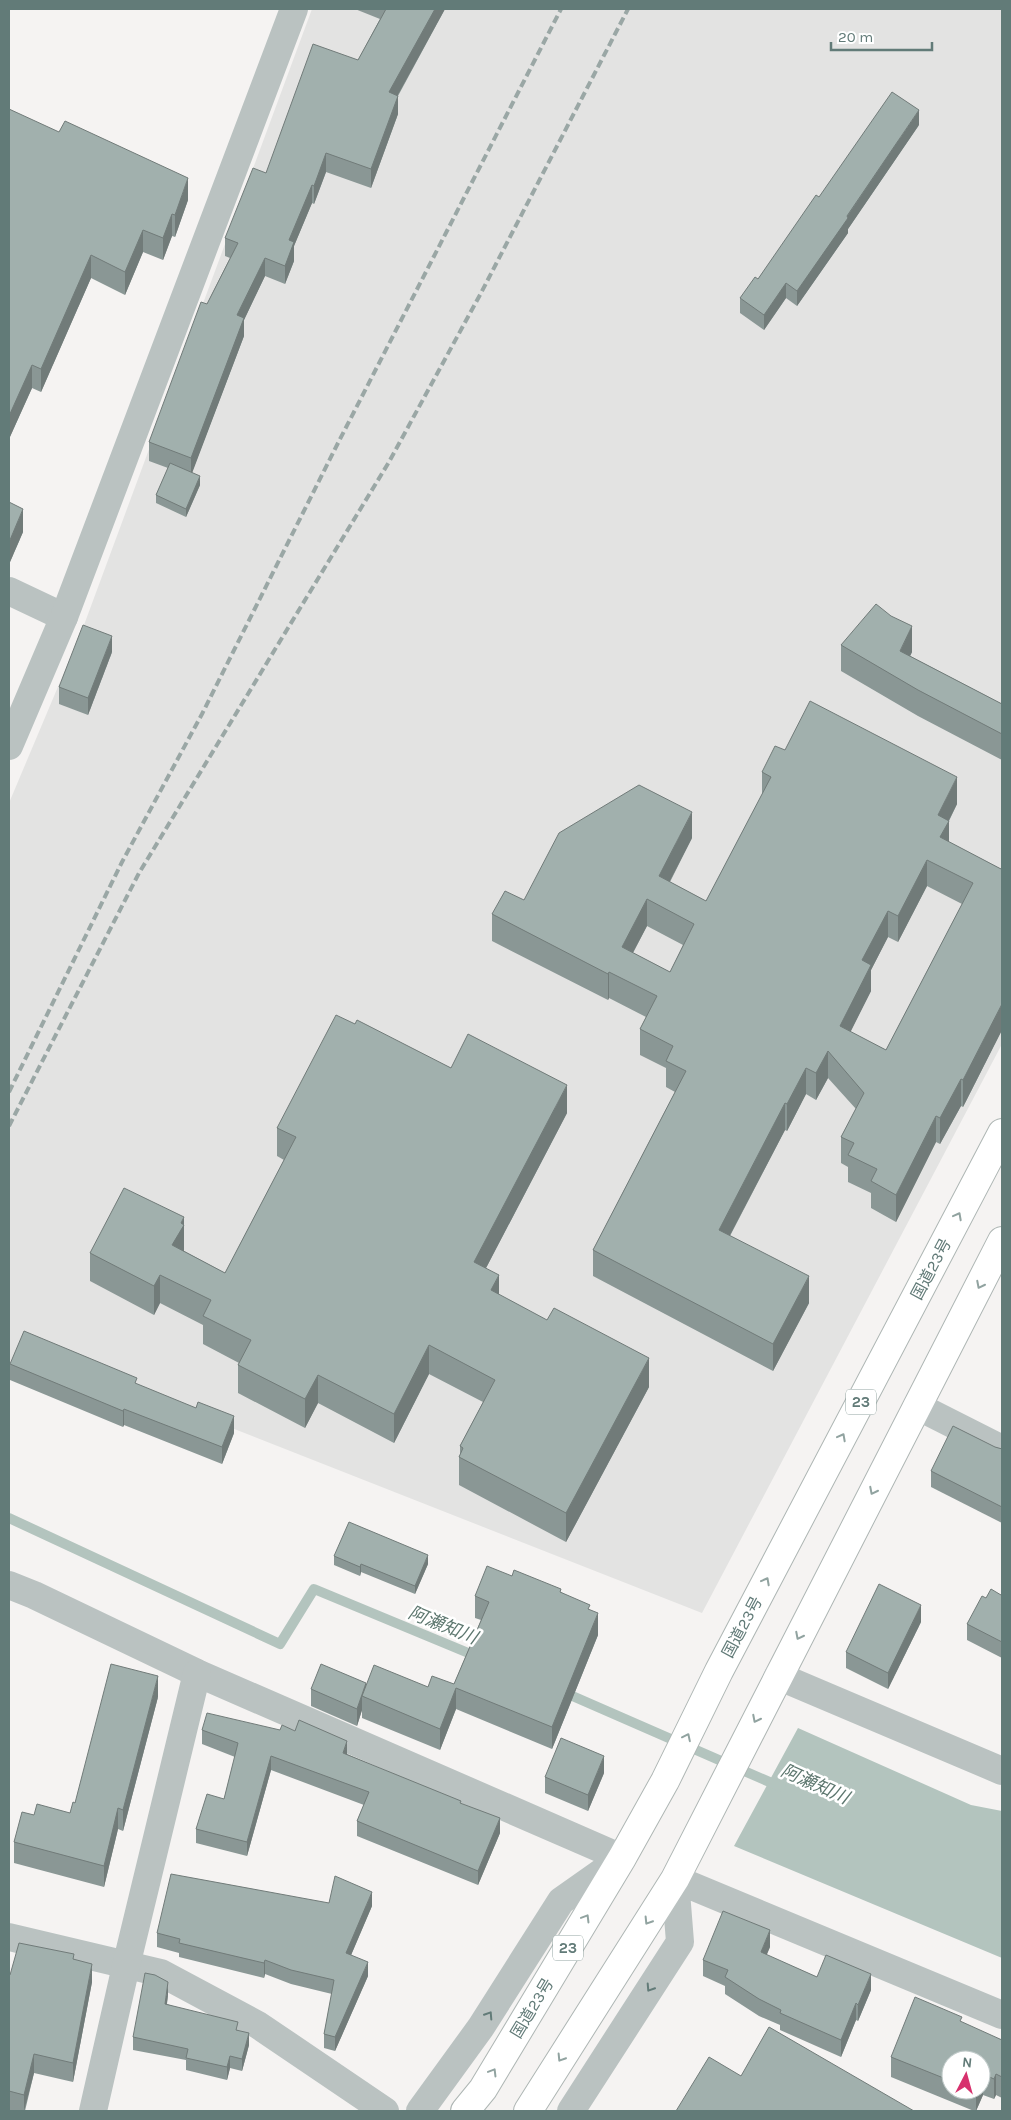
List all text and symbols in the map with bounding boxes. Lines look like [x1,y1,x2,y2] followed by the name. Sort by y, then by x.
[831,20,932,52] scale bar
[838,28,873,46] text: 20 m
[952,1212,962,1221] one-way arrow
[907,1235,955,1303] street label: 国道23号
[976,1279,986,1288] one-way arrow
[846,1390,876,1414] road number: 23
[836,1434,846,1443] one-way arrow
[869,1486,879,1495] one-way arrow
[760,1578,770,1587] one-way arrow
[718,1593,766,1661] street label: 国道23号
[406,1601,482,1649] water label: 阿瀬知川
[795,1630,805,1639] one-way arrow
[752,1714,762,1723] one-way arrow
[680,1733,691,1742] one-way arrow
[778,1759,854,1810] water label: 阿瀬知川
[580,1914,590,1923] one-way arrow
[645,1915,654,1925] one-way arrow
[553,1936,583,1960] road number: 23
[507,1975,557,2041] street label: 国道23号
[647,1983,657,1992] one-way arrow
[482,2011,492,2020] one-way arrow
[941,2050,991,2100] north arrow
[558,2053,568,2062] one-way arrow
[961,2054,973,2072] text: N
[487,2068,497,2077] one-way arrow

